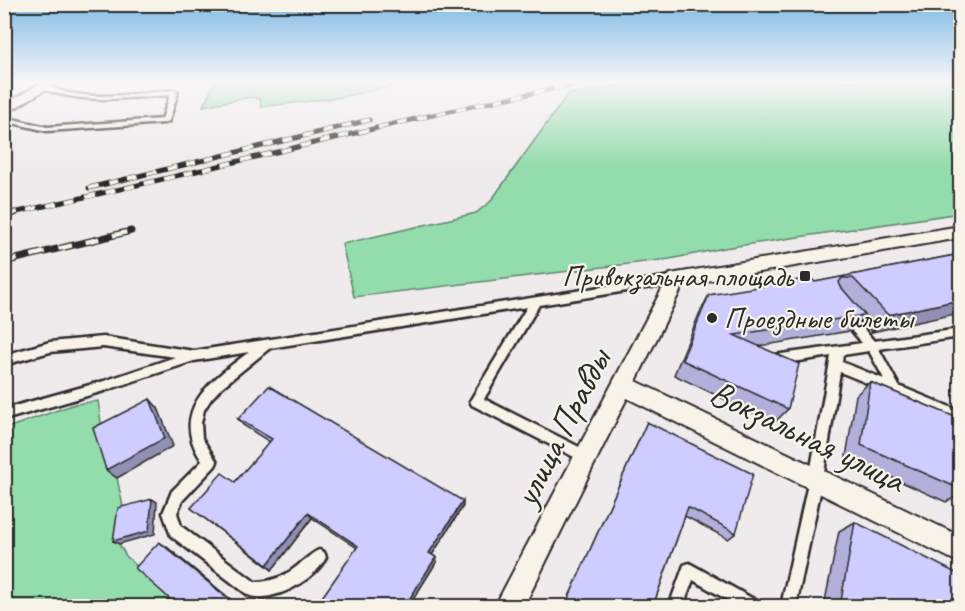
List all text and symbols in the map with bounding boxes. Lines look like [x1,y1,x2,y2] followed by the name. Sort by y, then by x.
[562,257,795,295] place label: Привокзальная площадь
[798,269,812,283] marker: Привокзальная площадь
[724,299,915,337] place label: Проездные билеты
[705,311,719,325] marker: Проездные билеты
[502,338,622,516] street label: улица Правды
[703,369,915,504] street label: Вокзальная улица

